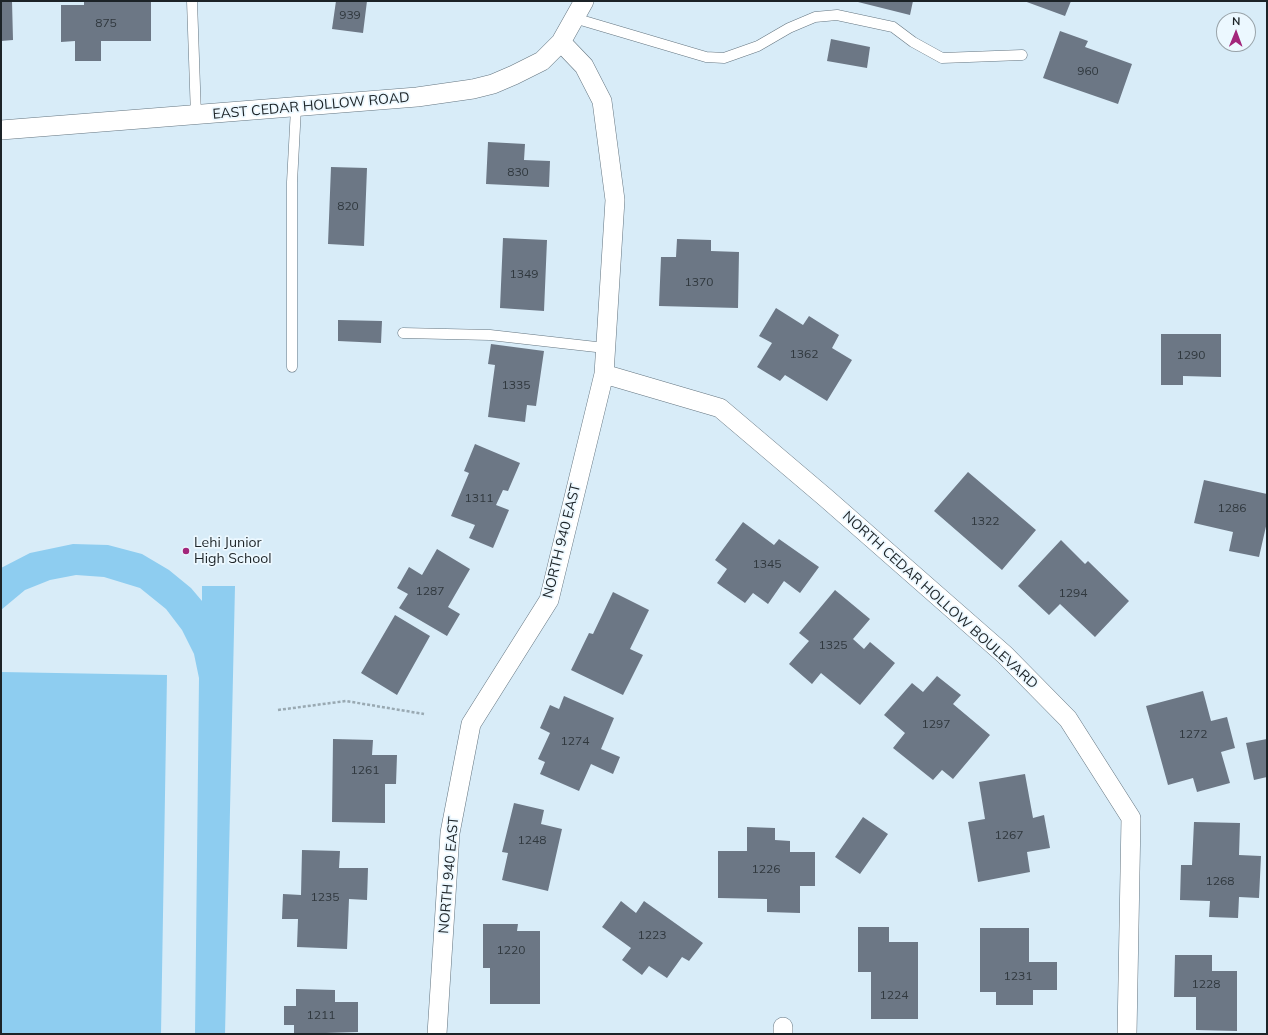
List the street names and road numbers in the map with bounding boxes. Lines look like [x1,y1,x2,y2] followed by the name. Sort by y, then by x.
[212,89,410,123] street label: EAST CEDAR HOLLOW ROAD
[540,482,584,600] street label: NORTH 940 EAST
[839,508,1041,692] street label: NORTH CEDAR HOLLOW BOULEVARD
[436,816,462,934] street label: NORTH 940 EAST

